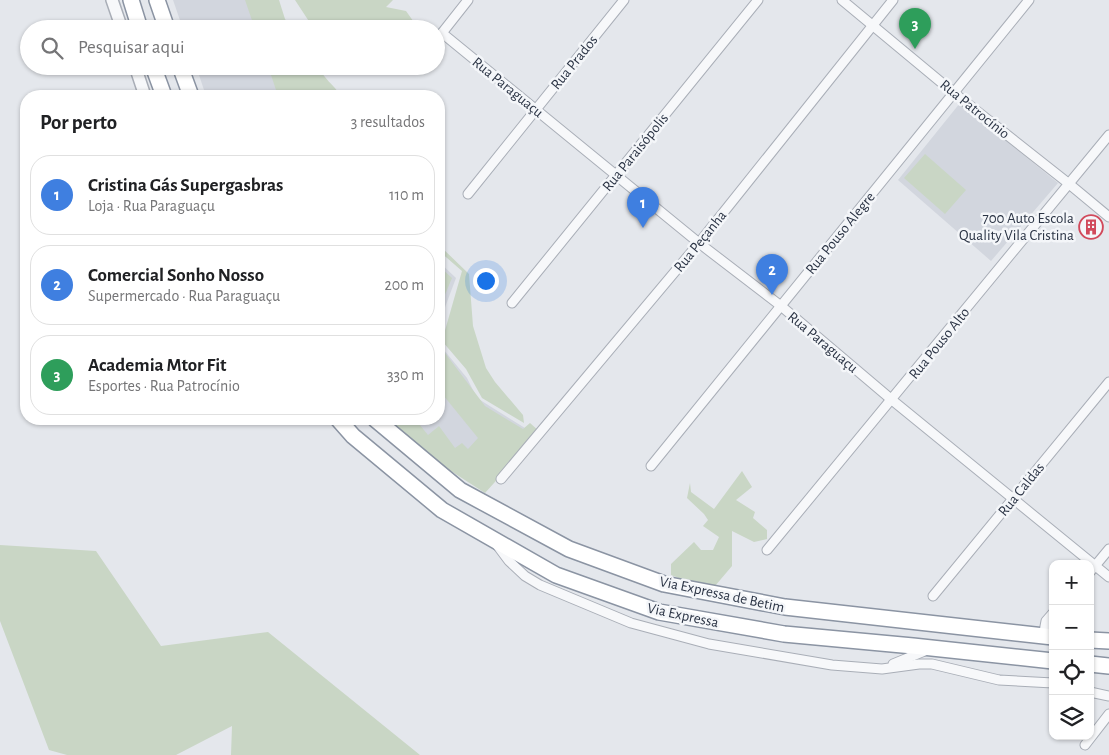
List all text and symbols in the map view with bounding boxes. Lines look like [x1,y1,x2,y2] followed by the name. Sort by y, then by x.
[899,8,931,49] pin: 3
[20,20,445,75] search box
[548,32,601,92] street label: Rua Prados
[38,34,66,62] icon: search
[78,38,184,57] text: Pesquisar aqui
[469,54,546,121] street label: Rua Paraguaçu
[937,77,1012,142] street label: Rua Patrocínio
[600,111,671,194] street label: Rua Paraisópolis
[40,112,117,133] text: Por perto
[351,114,425,130] text: 3 resultados
[88,176,283,195] text: Cristina Gás Supergasbras
[54,187,60,203] text: 1
[389,187,424,203] text: 110 m
[627,187,659,228] pin: 1
[803,189,878,277] street label: Rua Pouso Alegre
[88,198,215,214] text: Loja · Rua Paraguaçu
[671,208,730,275] street label: Rua Peçanha
[959,211,1074,243] place label: 700 Auto Escola Quality Vila Cristina
[1078,214,1104,240] building icon: 700 Auto Escola Quality Vila Cristina
[756,254,788,295] pin: 2
[88,266,264,285] text: Comercial Sonho Nosso
[473,268,499,294] your location
[53,277,61,293] text: 2
[384,277,424,293] text: 200 m
[88,288,280,304] text: Supermercado · Rua Paraguaçu
[906,305,973,382] street label: Rua Pouso Alto
[785,309,861,376] street label: Rua Paraguaçu
[88,356,227,375] text: Academia Mtor Fit
[54,367,60,383] text: 3
[387,367,424,383] text: 330 m
[88,378,240,394] text: Esportes · Rua Patrocínio
[995,460,1047,519] street label: Rua Caldas
[1049,560,1094,740] map controls
[1049,560,1094,605] button: +
[658,572,786,616] street label: Via Expressa de Betim
[646,599,720,631] street label: Via Expressa
[1049,605,1094,650] button: −
[1049,650,1094,695] button: locate
[1049,695,1094,740] button: layers

